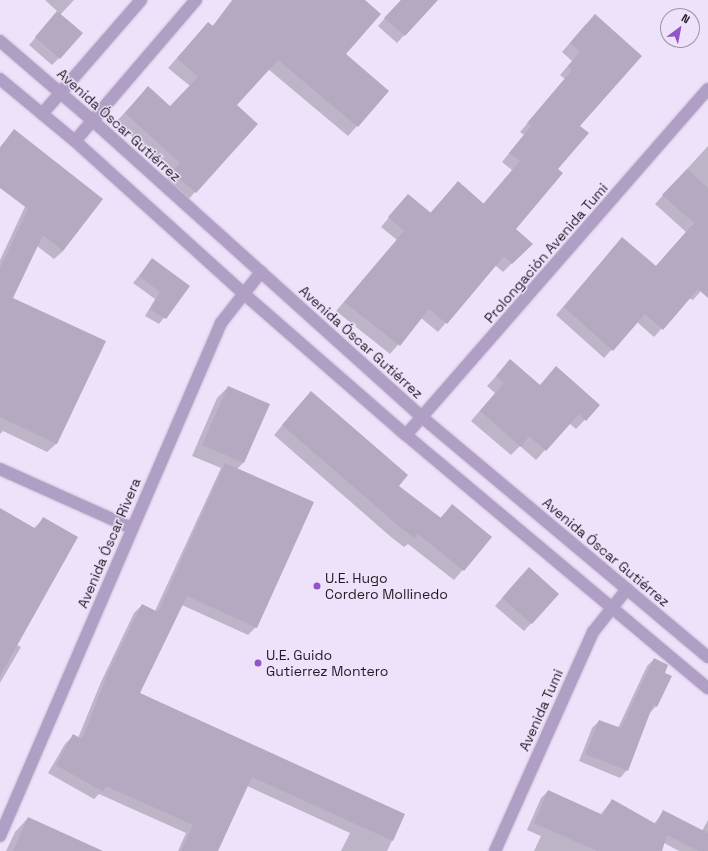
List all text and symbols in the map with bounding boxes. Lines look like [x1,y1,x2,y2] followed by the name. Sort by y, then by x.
[660,8,700,48] north arrow
[679,11,693,27] text: N
[54,65,184,185] street label: Avenida Óscar Gutiérrez
[481,179,611,327] street label: Prolongación Avenida Tumi
[296,282,426,402] street label: Avenida Óscar Gutiérrez
[74,475,144,611] street label: Avenida Óscar Rivera
[539,494,673,610] street label: Avenida Óscar Gutiérrez
[325,570,448,602] place label: U.E. Hugo Cordero Mollinedo
[312,581,322,591] marker: U.E. Hugo Cordero Mollinedo
[266,647,389,680] place label: U.E. Guido Gutierrez Montero
[253,658,263,668] marker: U.E. Guido Gutierrez Montero
[515,666,567,754] street label: Avenida Tumi

